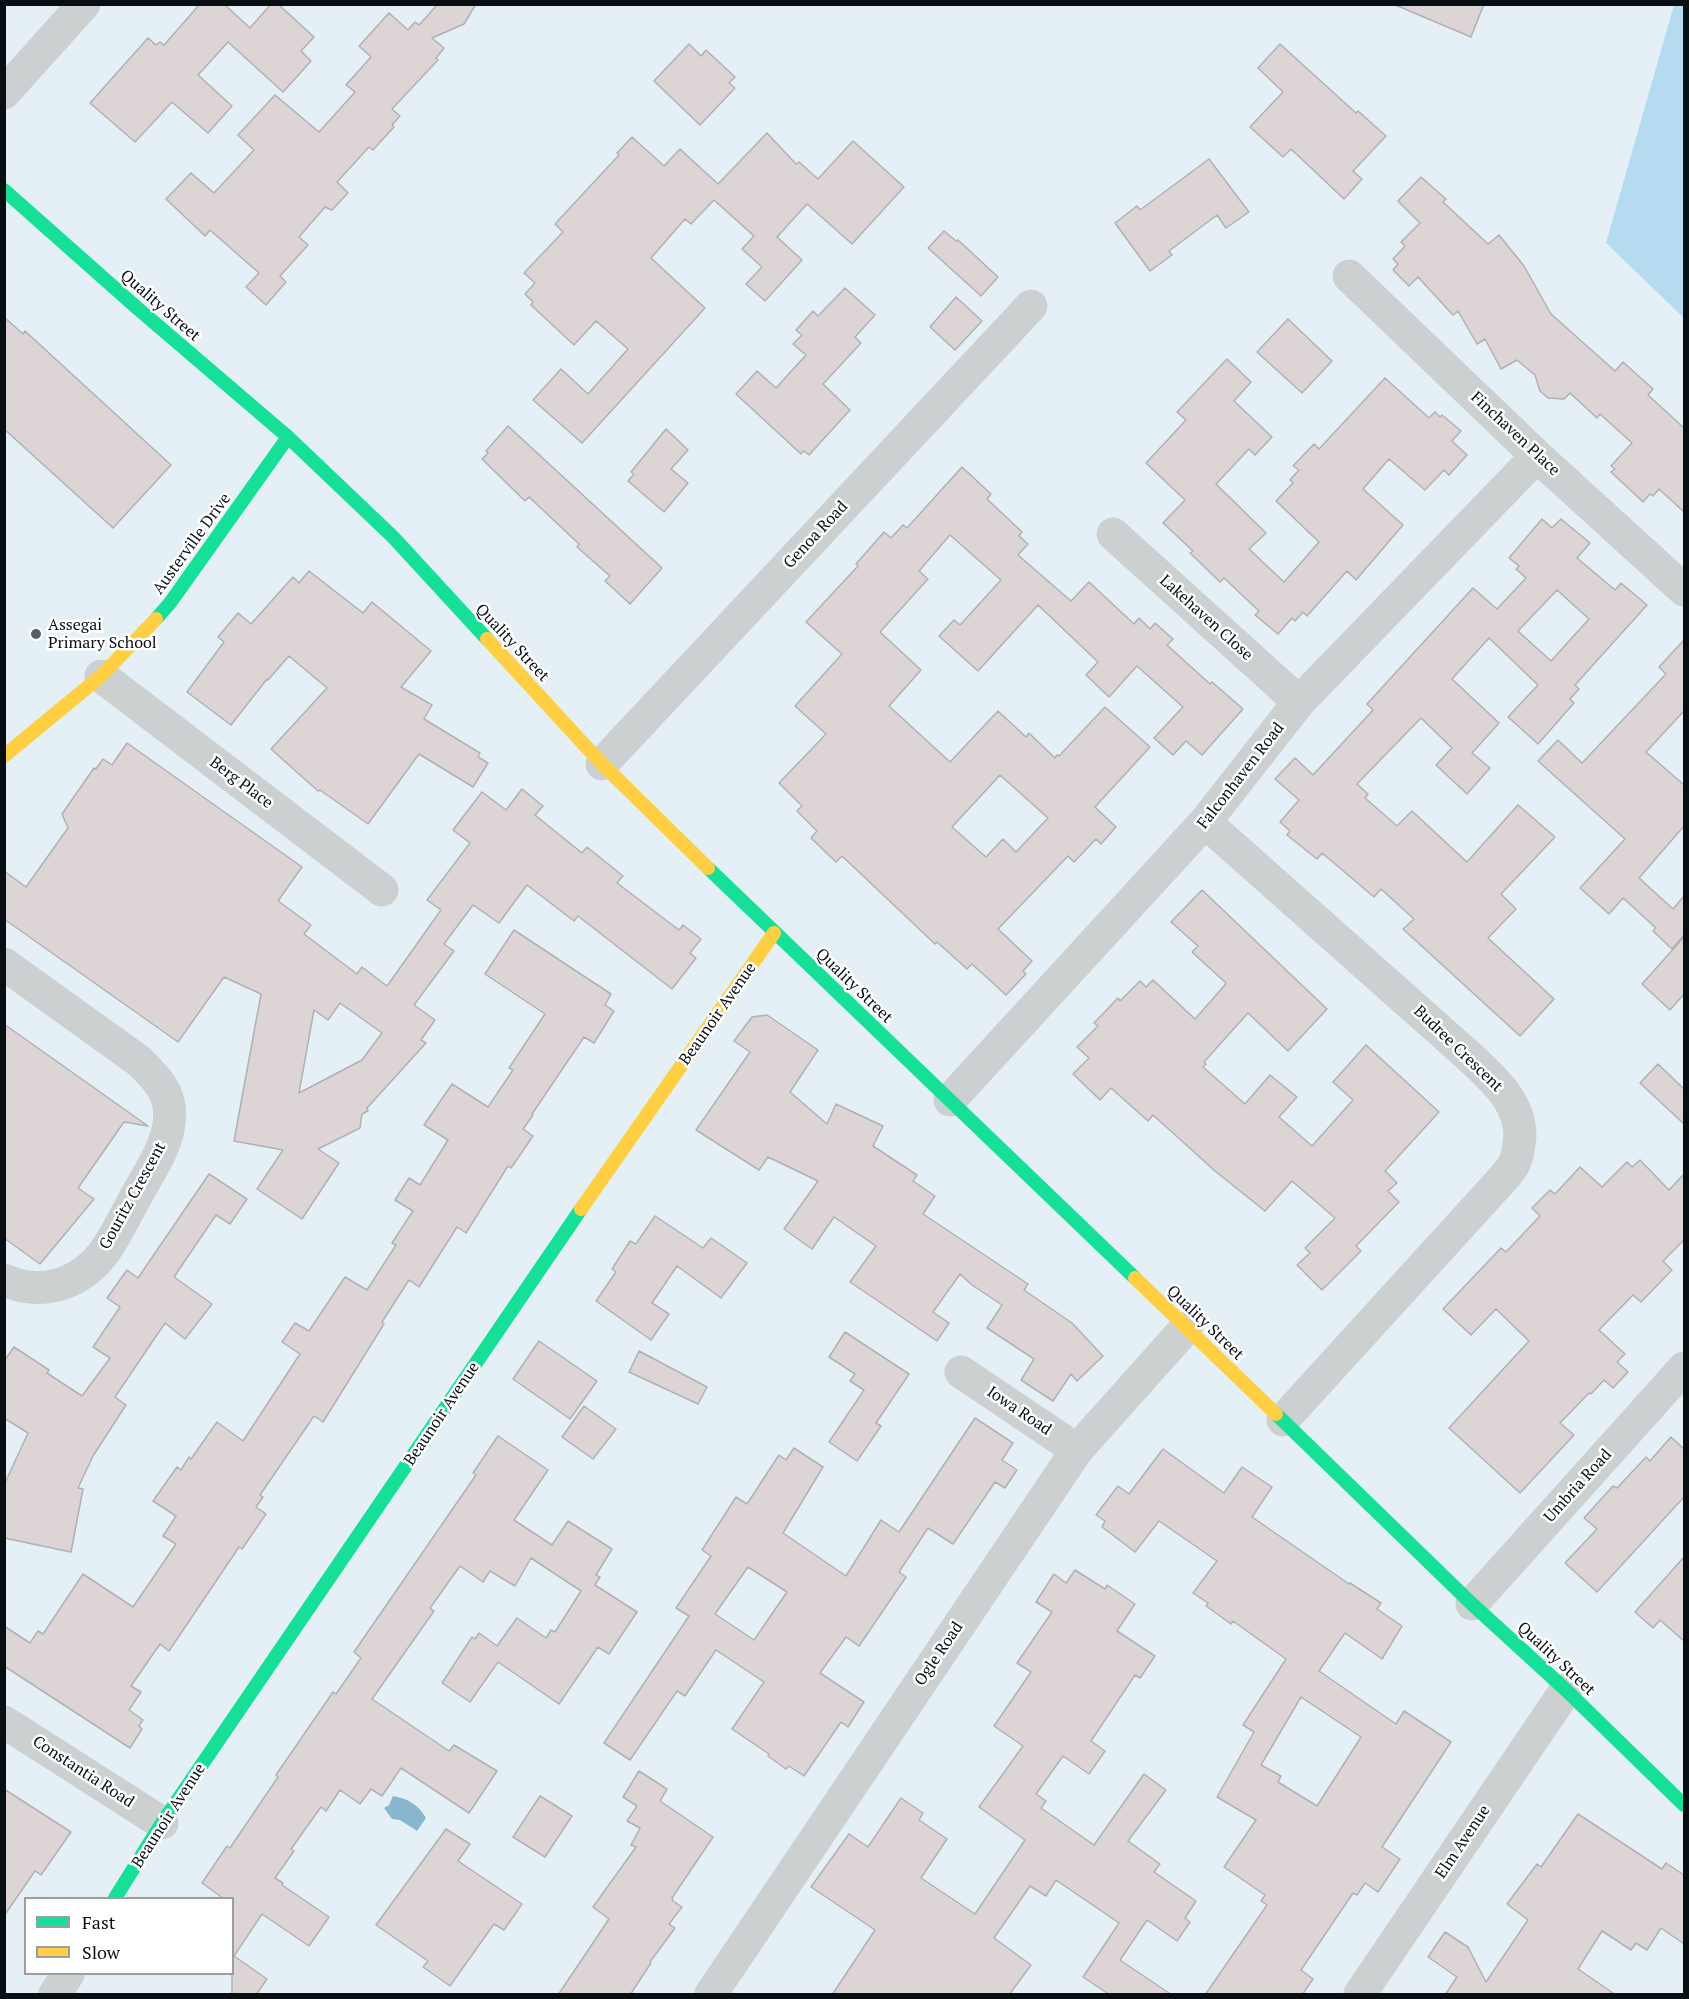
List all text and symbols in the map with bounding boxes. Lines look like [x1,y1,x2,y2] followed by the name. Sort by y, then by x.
[116,266,204,346] street label: Quality Street
[1466,388,1564,480] street label: Finchaven Place
[149,490,235,598] street label: Austerville Drive
[780,497,852,573] street label: Genoa Road
[1155,571,1257,665] street label: Lakehaven Close
[471,600,553,686] street label: Quality Street
[48,615,157,653] place label: Assegai Primary School
[29,627,43,641] marker: Assegai Primary School
[1194,719,1288,833] street label: Falconhaven Road
[206,753,276,813] street label: Berg Place
[812,945,896,1027] street label: Quality Street
[676,959,760,1069] street label: Beaunoir Avenue
[1410,1002,1506,1096] street label: Budree Crescent
[96,1139,170,1253] street label: Gouritz Crescent
[1163,1282,1247,1364] street label: Quality Street
[400,1359,484,1469] street label: Beaunoir Avenue
[983,1382,1055,1440] street label: Iowa Road
[1540,1445,1616,1527] street label: Umbria Road
[911,1618,967,1690] street label: Ogle Road
[1513,1618,1599,1700] street label: Quality Street
[29,1732,137,1812] street label: Constantia Road
[128,1760,210,1872] street label: Beaunoir Avenue
[1431,1802,1495,1882] street label: Elm Avenue
[24,1897,234,1975] legend
[82,1910,115,1934] text: Fast
[82,1940,120,1964] text: Slow

